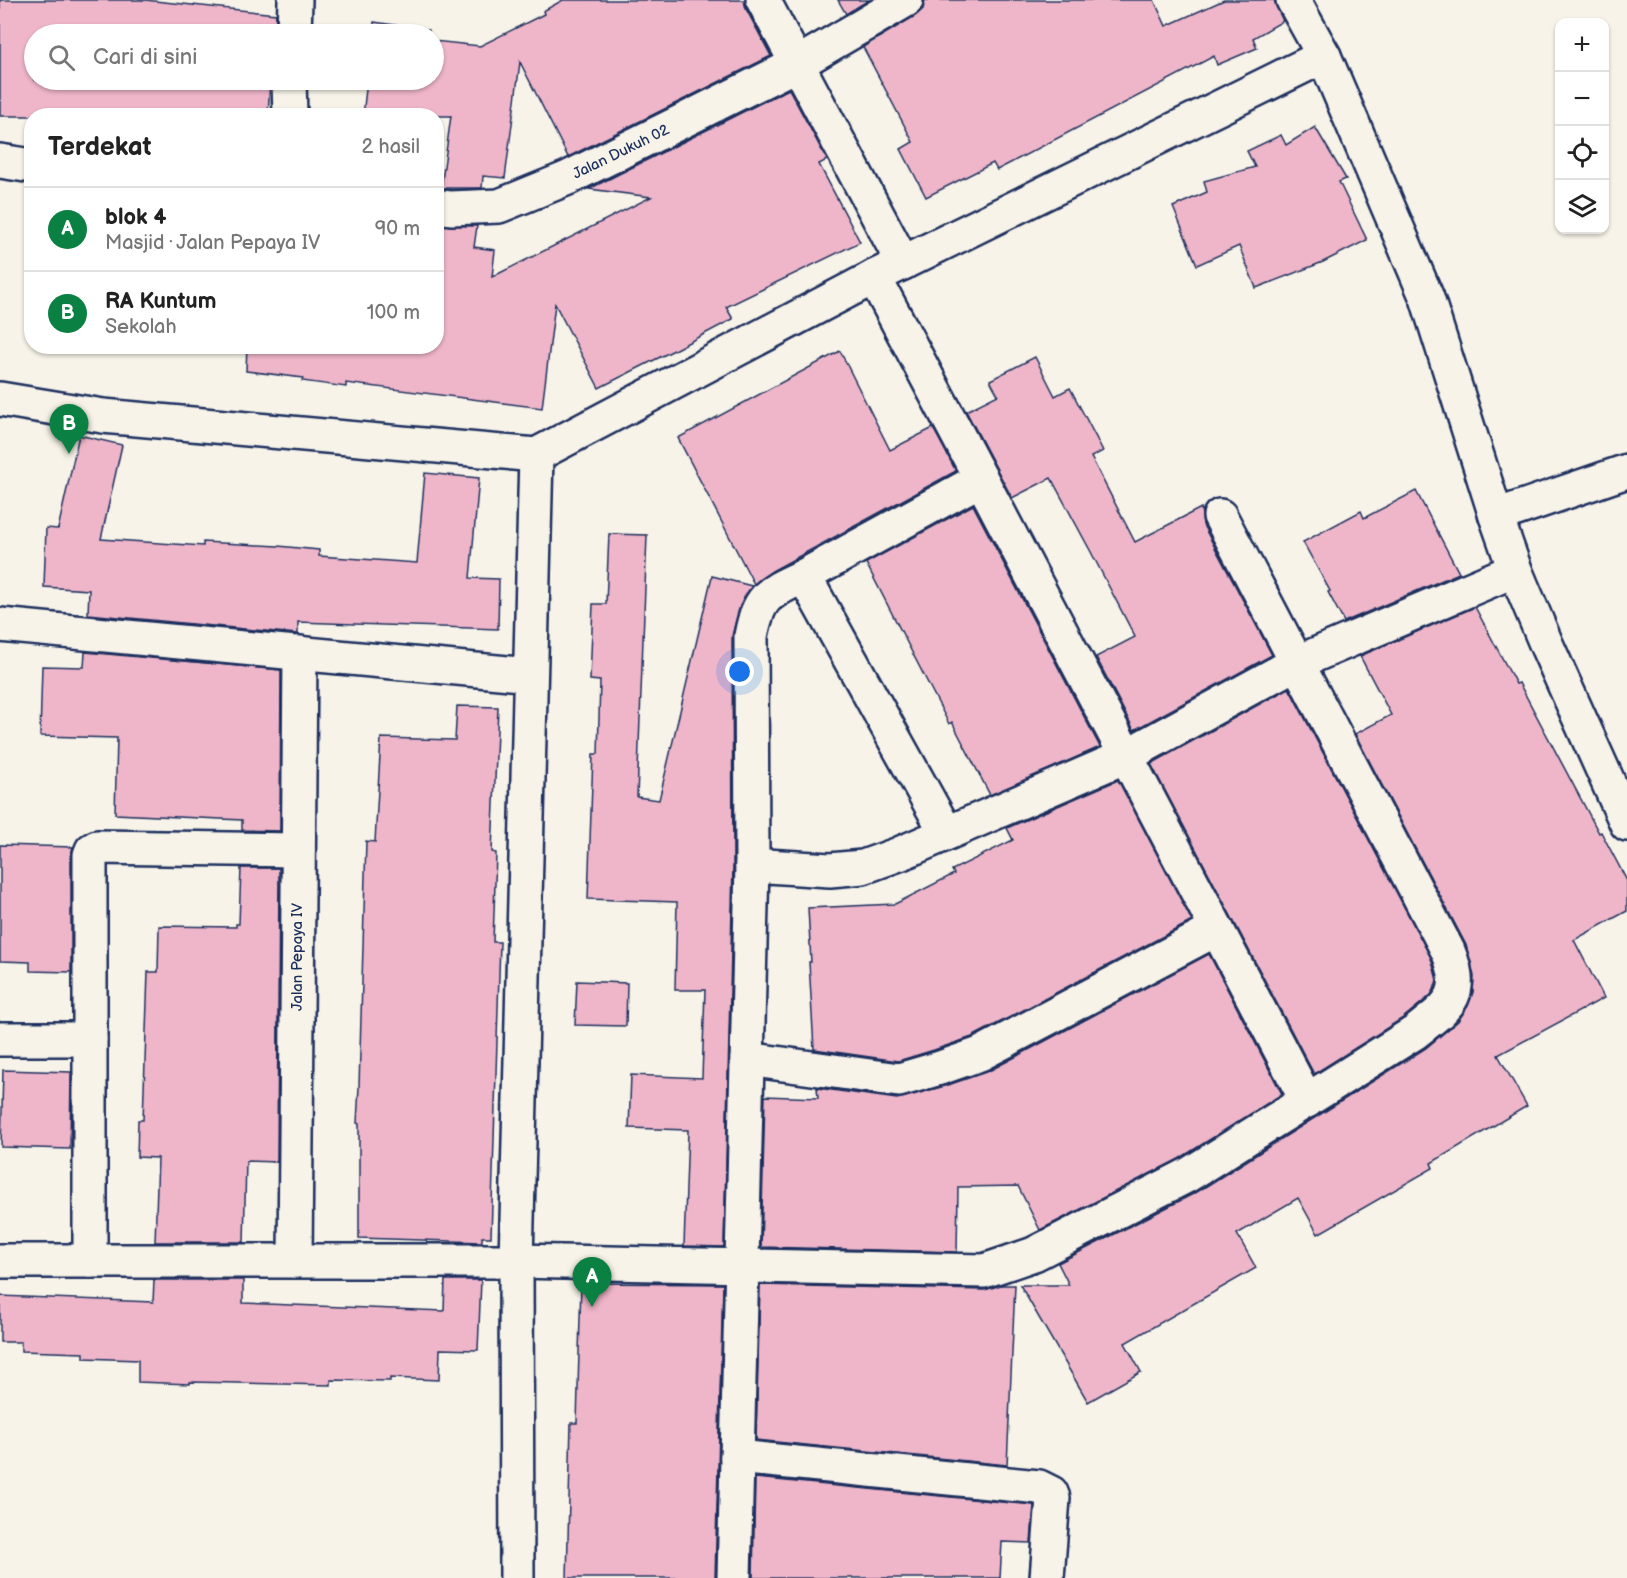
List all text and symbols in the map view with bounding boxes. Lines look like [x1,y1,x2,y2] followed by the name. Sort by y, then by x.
[1555,18,1609,234] map controls
[1555,18,1609,72] button: +
[24,24,444,90] search box
[45,41,78,74] icon: search
[93,44,197,71] text: Cari di sini
[1555,72,1609,126] button: −
[570,120,673,184] street label: Jalan Dukuh 02
[1555,126,1609,180] button: locate
[48,132,151,163] text: Terdekat
[361,135,420,159] text: 2 hasil
[1555,180,1609,234] button: layers
[105,204,166,231] text: blok 4
[61,217,74,241] text: A
[375,217,420,241] text: 90 m
[105,231,320,255] text: Masjid · Jalan Pepaya IV
[105,288,216,315] text: RA Kuntum
[60,301,75,325] text: B
[367,301,420,325] text: 100 m
[105,315,176,339] text: Sekolah
[50,404,88,454] pin: B
[725,657,754,686] your location
[288,902,307,1011] street label: Jalan Pepaya IV
[572,1258,612,1307] pin: A

